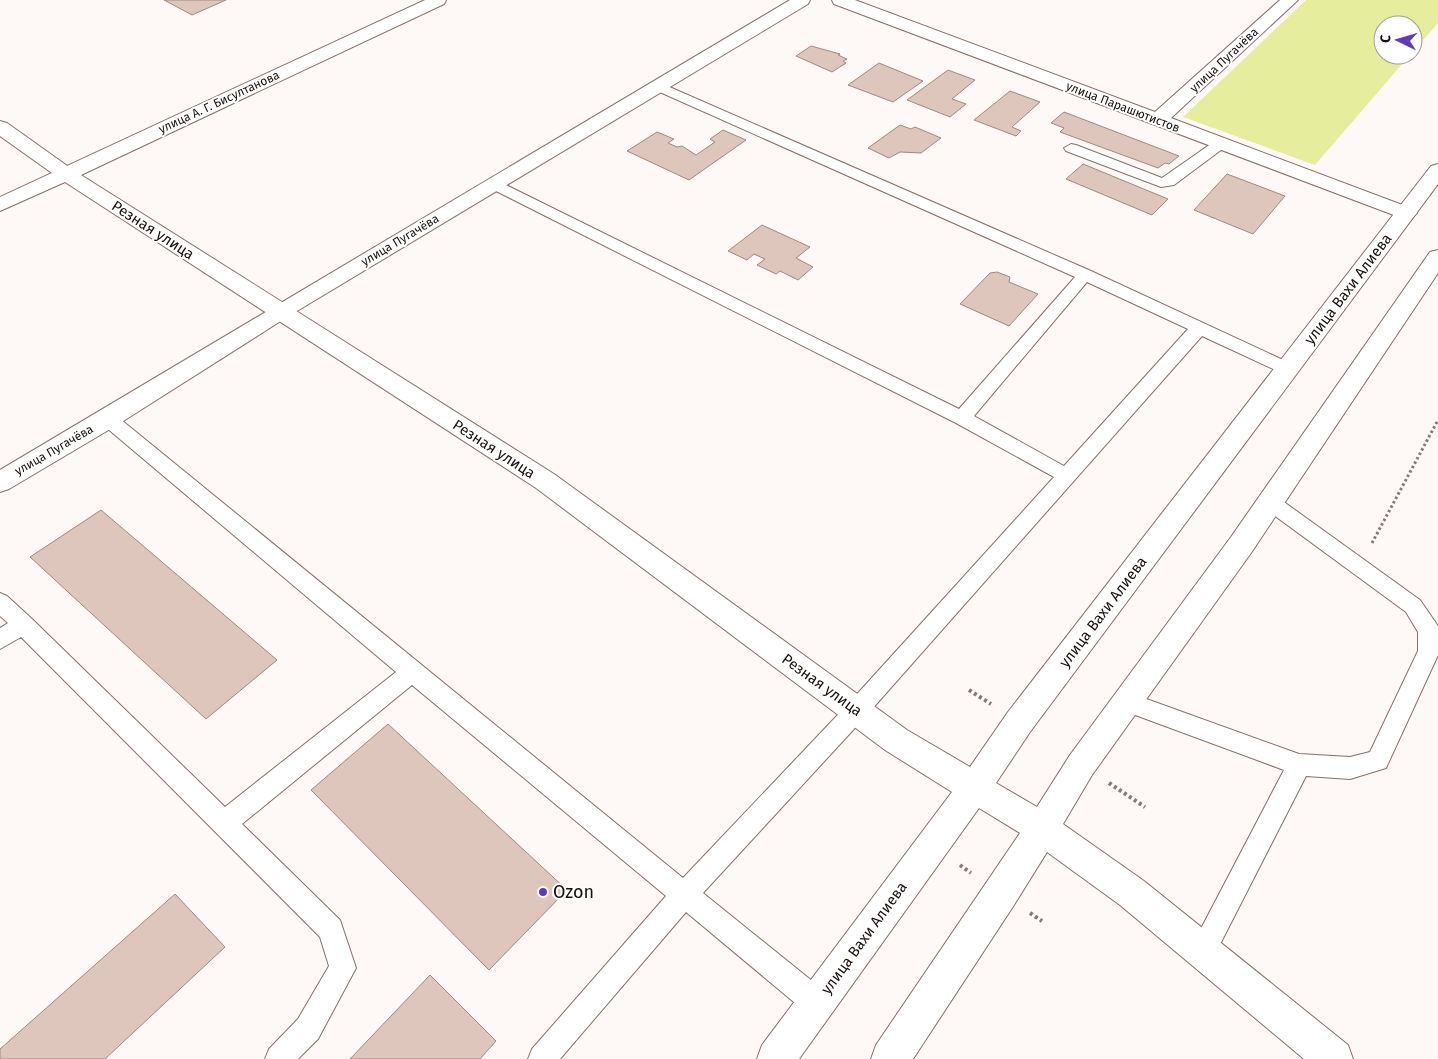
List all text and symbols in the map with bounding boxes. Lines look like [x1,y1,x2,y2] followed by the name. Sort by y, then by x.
[1373,15,1423,65] north arrow
[1187,25,1261,95] street label: улица Пугачёва
[1377,34,1394,44] text: С
[156,68,282,136] street label: улица А. Г. Бисултанова
[1064,79,1182,135] street label: улица Парашютистов
[108,197,198,263] street label: Резная улица
[359,211,441,269] street label: улица Пугачёва
[1300,230,1396,348] street label: улица Вахи Алиева
[449,416,539,482] street label: Резная улица
[12,422,96,478] street label: улица Пугачёва
[1055,553,1151,671] street label: улица Вахи Алиева
[778,650,866,720] street label: Резная улица
[817,878,911,998] street label: улица Вахи Алиева
[553,881,594,903] place label: Ozon
[537,886,549,898] marker: Ozon

